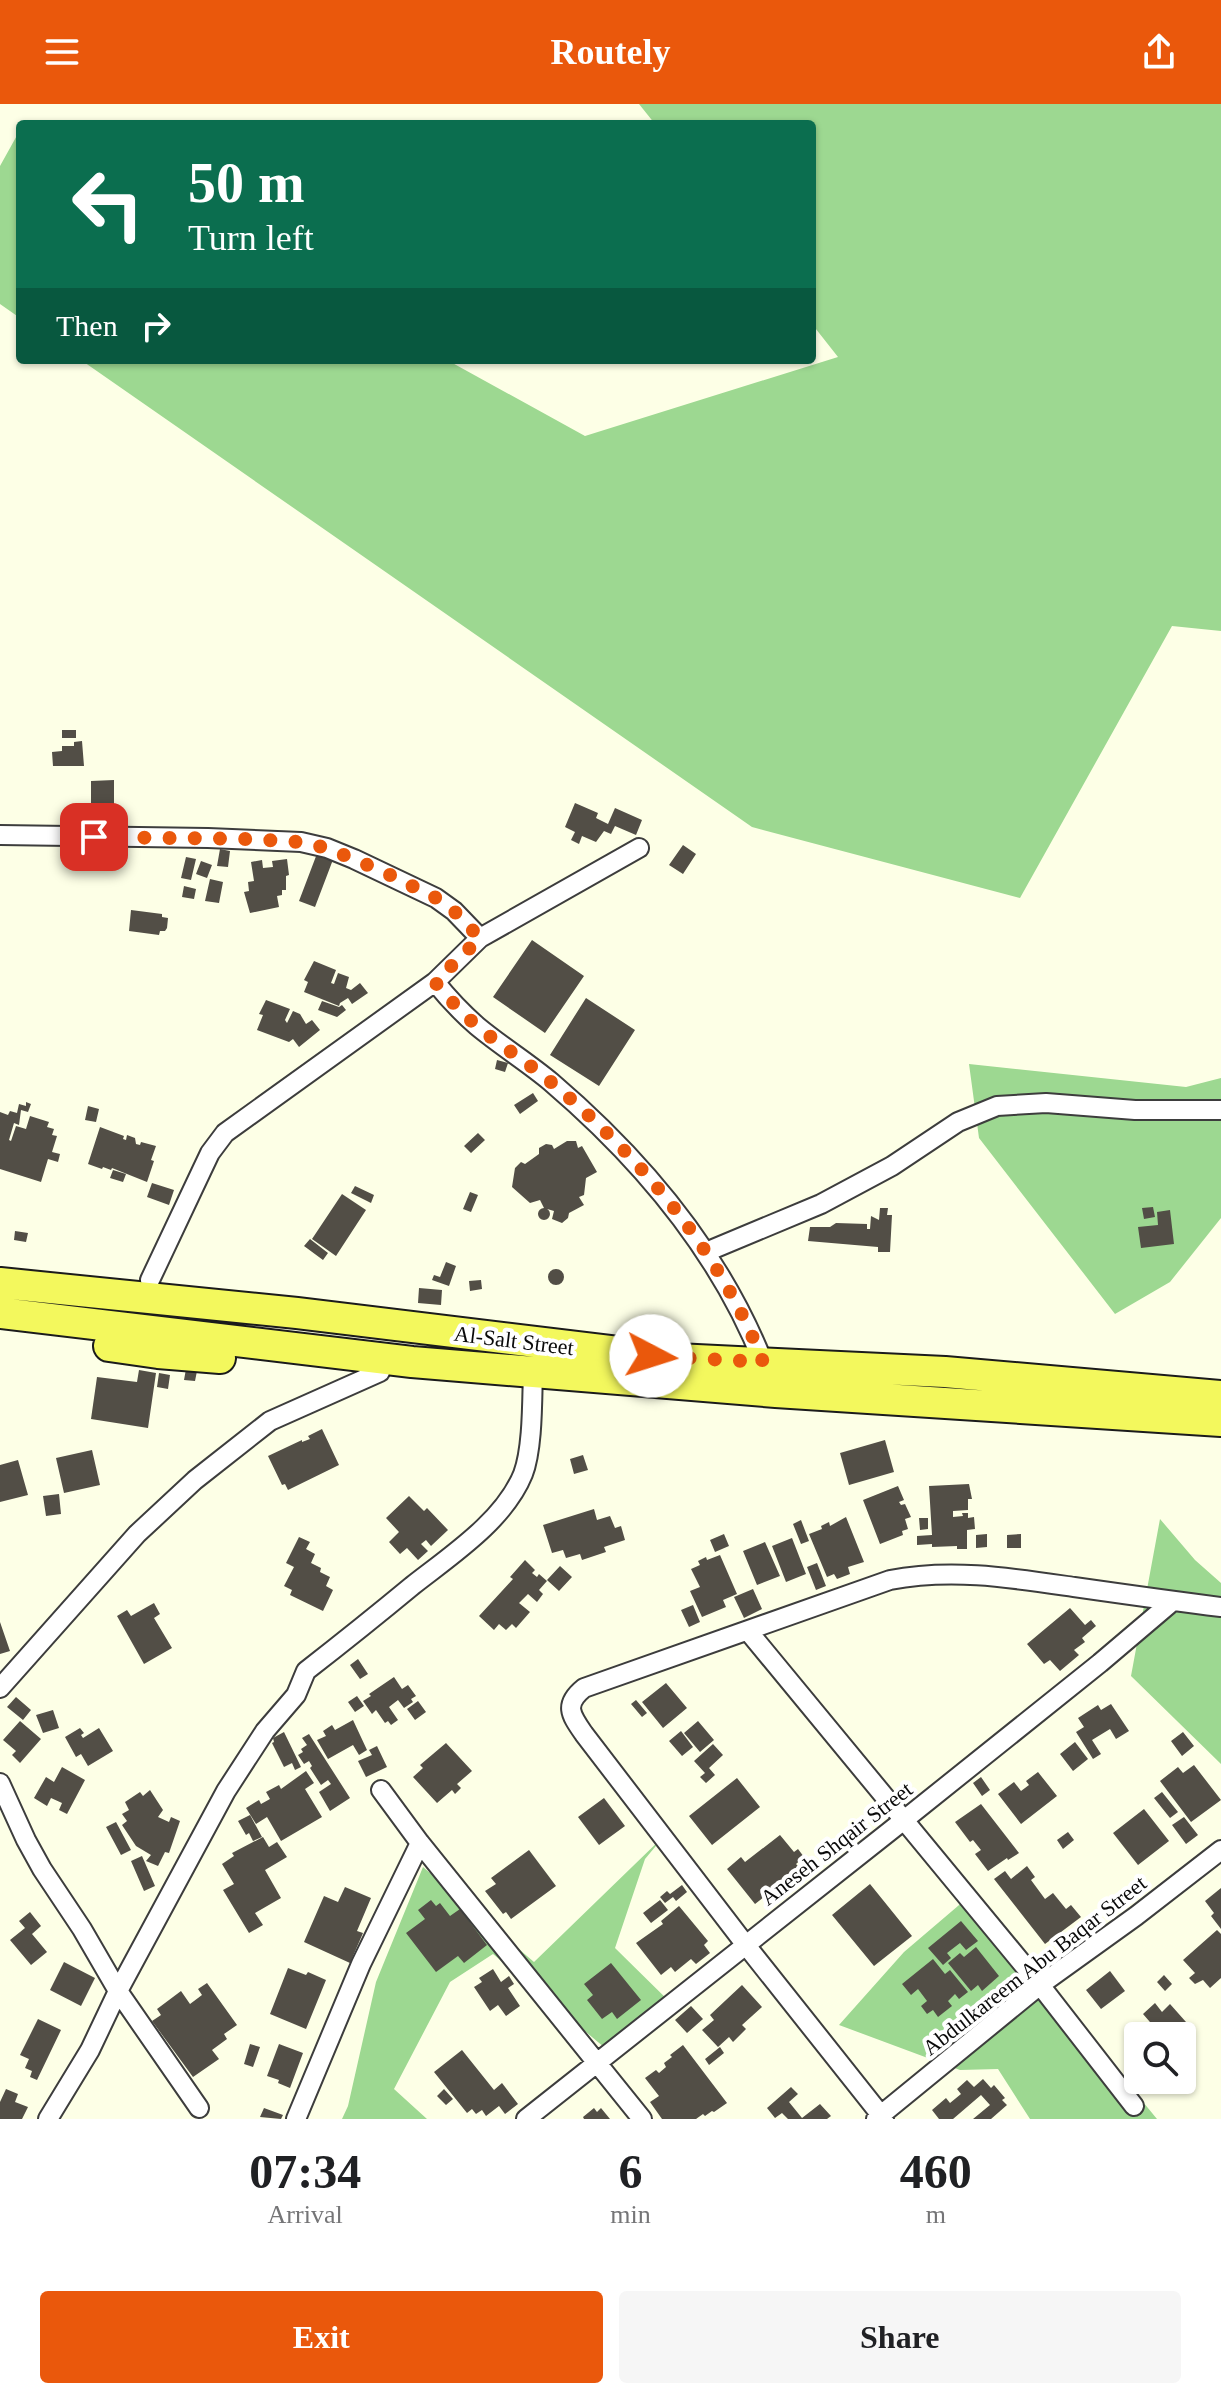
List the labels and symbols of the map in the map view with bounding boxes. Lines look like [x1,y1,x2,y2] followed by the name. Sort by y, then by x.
[60,803,128,871] pin
[609,1314,693,1398] position arrow
[453,1321,575,1360] street label: Al-Salt Street
[755,1776,917,1910] street label: Aneseh Shqair Street
[918,1870,1151,2060] street label: Abdulkareem Abu Baqar Street

